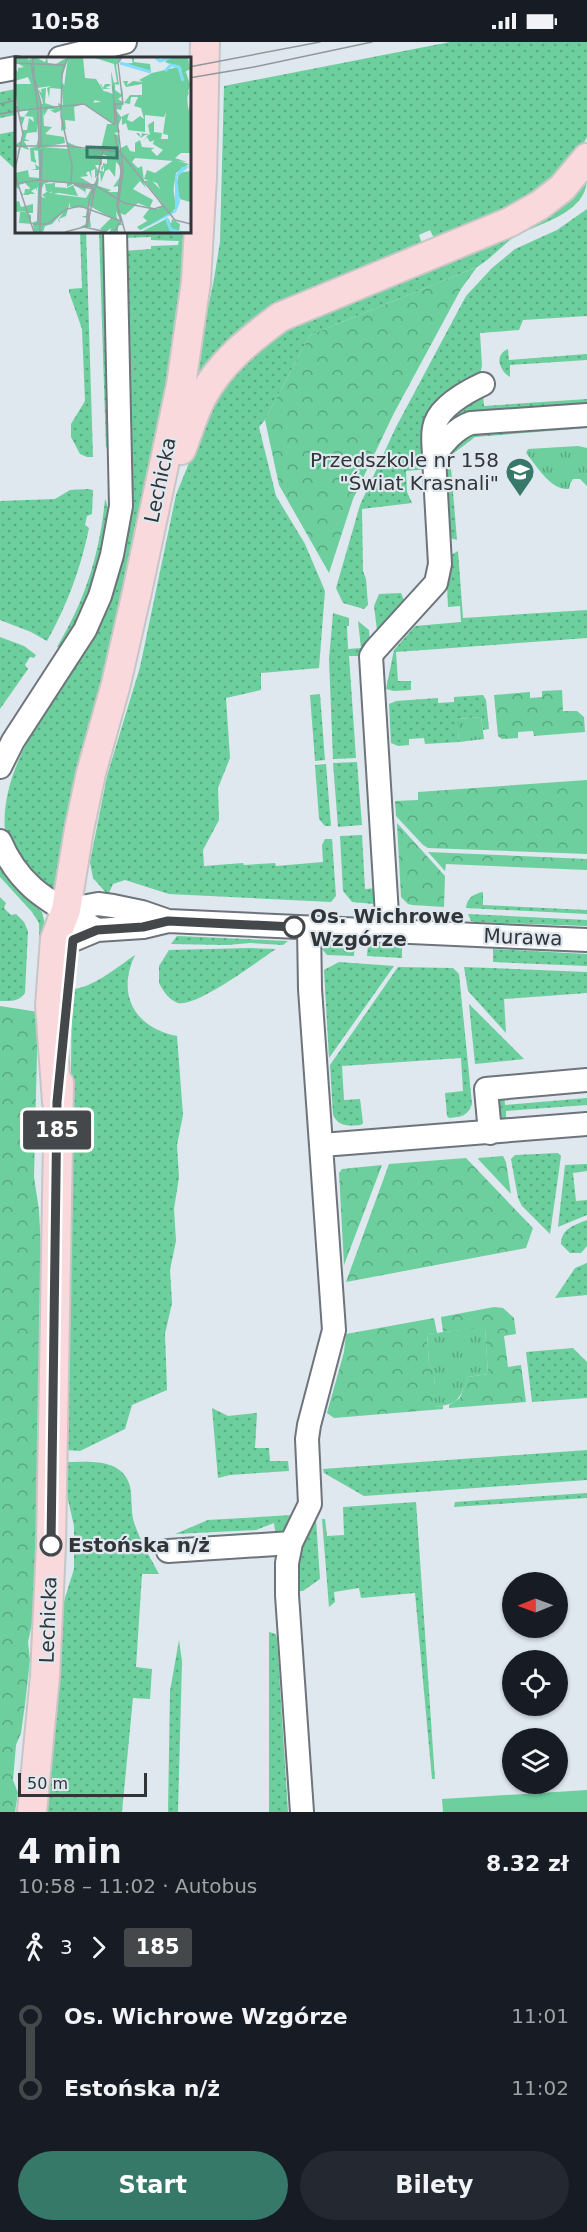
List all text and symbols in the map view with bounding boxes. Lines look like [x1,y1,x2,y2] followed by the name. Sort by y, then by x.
[30,9,100,34] text: 10:58
[15,57,190,232] inset map
[139,435,181,525] street label: Lechicka
[310,448,499,495] place label: Przedszkole nr 158 "Świat Krasnali"
[504,456,536,498] school or university icon: Przedszkole nr 158 "Świat Krasnali"
[310,904,464,951] place label: Os. Wichrowe Wzgórze
[283,916,305,938] marker: Os. Wichrowe Wzgórze
[483,924,563,950] street label: Murawa
[22,1110,92,1150] line badge: 185
[35,1118,79,1142] text: 185
[68,1533,210,1557] place label: Estońska n/ż
[40,1534,62,1556] marker: Estońska n/ż
[502,1572,568,1638] north arrow
[502,1572,568,1794] map controls
[34,1576,62,1664] street label: Lechicka
[502,1650,568,1716] button: locate
[502,1728,568,1794] button: layers
[18,1770,147,1798] scale bar
[27,1774,68,1793] text: 50 m
[18,1832,122,1871] text: 4 min
[486,1851,569,1876] text: 8.32 zł
[18,1874,257,1898] text: 10:58 – 11:02 · Autobus
[18,1931,51,1964] icon: walk
[82,1931,115,1964] icon: forward
[60,1935,73,1959] text: 3
[136,1935,180,1959] text: 185
[64,2004,348,2029] text: Os. Wichrowe Wzgórze
[511,2004,569,2028] text: 11:01
[64,2076,220,2101] text: Estońska n/ż
[511,2076,569,2100] text: 11:02
[18,2151,288,2220] button: Start
[300,2151,569,2220] button: Bilety

